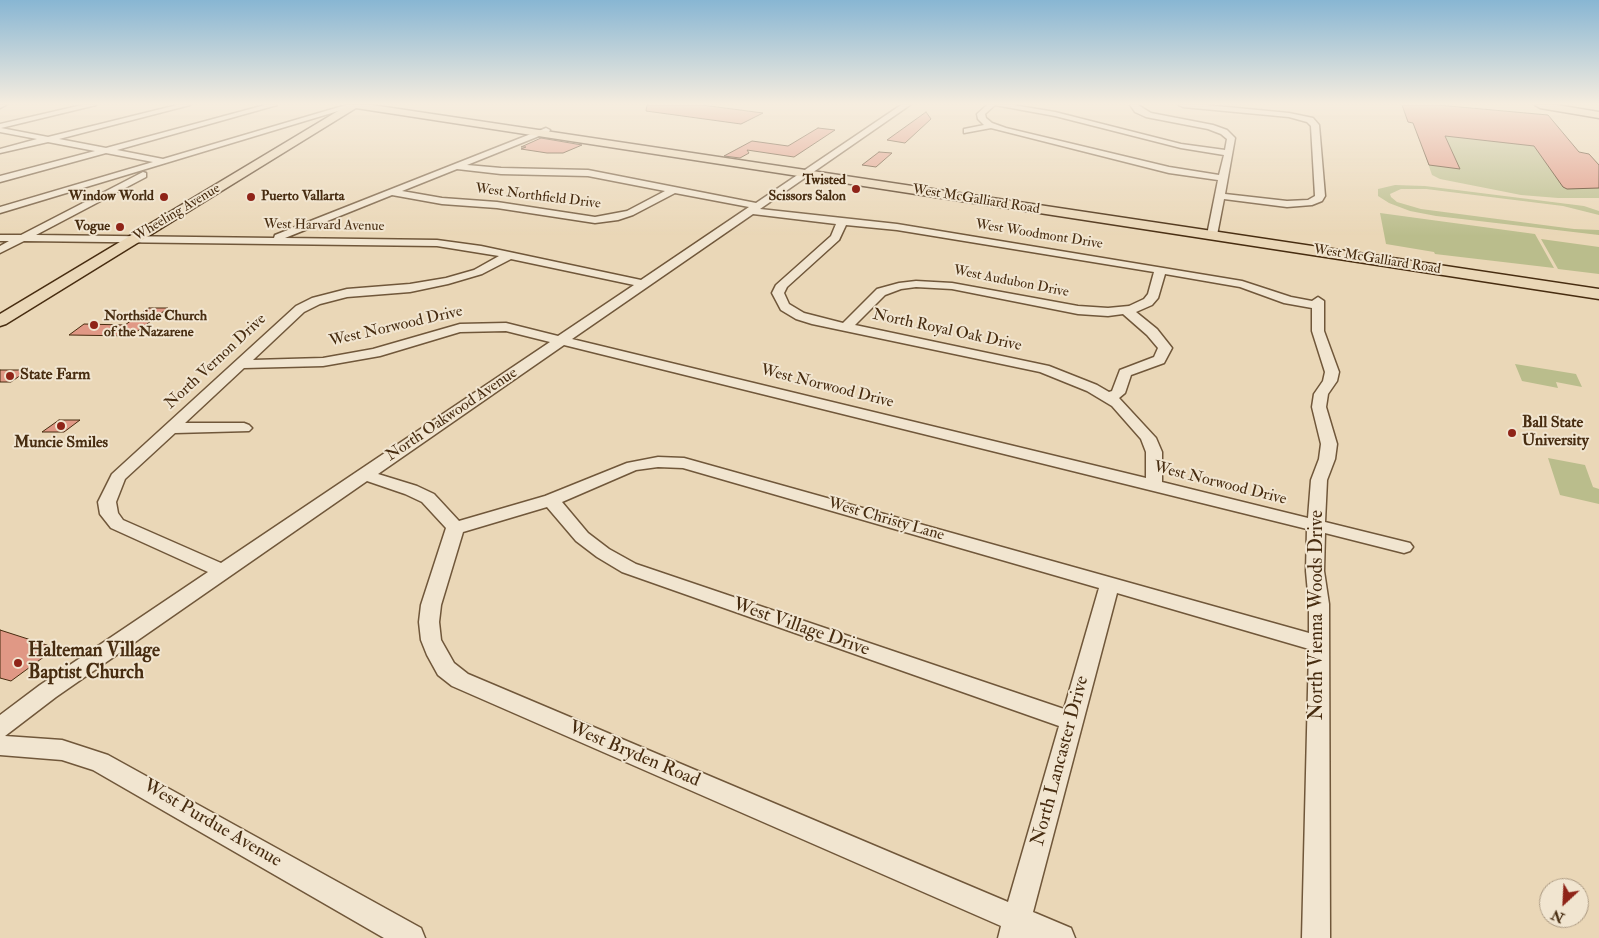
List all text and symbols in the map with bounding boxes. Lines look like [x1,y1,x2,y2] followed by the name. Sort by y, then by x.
[769,173,846,206] place label: Twisted Scissors Salon
[131,180,223,246] street label: Wheeling Avenue
[474,181,602,213] street label: West Northfield Drive
[911,182,1041,218] street label: West McGalliard Road
[850,183,862,195] marker: Twisted Scissors Salon
[68,189,154,205] place label: Window World
[261,189,345,205] place label: Puerto Vallarta
[158,191,170,203] marker: Window World
[245,191,257,203] marker: Puerto Vallarta
[263,217,385,235] street label: West Harvard Avenue
[974,217,1104,253] street label: West Woodmont Drive
[74,219,110,235] place label: Vogue
[114,221,126,233] marker: Vogue
[1312,242,1442,278] street label: West McGalliard Road
[952,263,1070,301] street label: West Audubon Drive
[327,302,465,352] street label: West Norwood Drive
[871,306,1023,356] street label: North Royal Oak Drive
[104,309,207,342] place label: Northside Church of the Nazarene
[161,310,271,414] street label: North Vernon Drive
[88,319,100,331] marker: Northside Church of the Nazarene
[759,361,895,413] street label: West Norwood Drive
[383,364,521,466] street label: North Oakwood Avenue
[20,366,90,386] place label: State Farm
[4,370,16,382] marker: State Farm
[1522,414,1589,452] place label: Ball State University
[55,420,67,432] marker: Muncie Smiles
[1506,427,1518,439] marker: Ball State University
[14,434,108,454] place label: Muncie Smiles
[1152,458,1288,510] street label: West Norwood Drive
[826,494,946,546] street label: West Christy Lane
[1307,510,1329,720] street label: North Vienna Woods Drive
[730,594,872,662] street label: West Village Drive
[28,641,160,685] place label: Halteman Village Baptist Church
[12,657,24,669] marker: Halteman Village Baptist Church
[1027,674,1095,848] street label: North Lancaster Drive
[565,717,703,793] street label: West Bryden Road
[139,775,285,873] street label: West Purdue Avenue
[1539,878,1589,928] north arrow
[1549,906,1567,926] text: N

